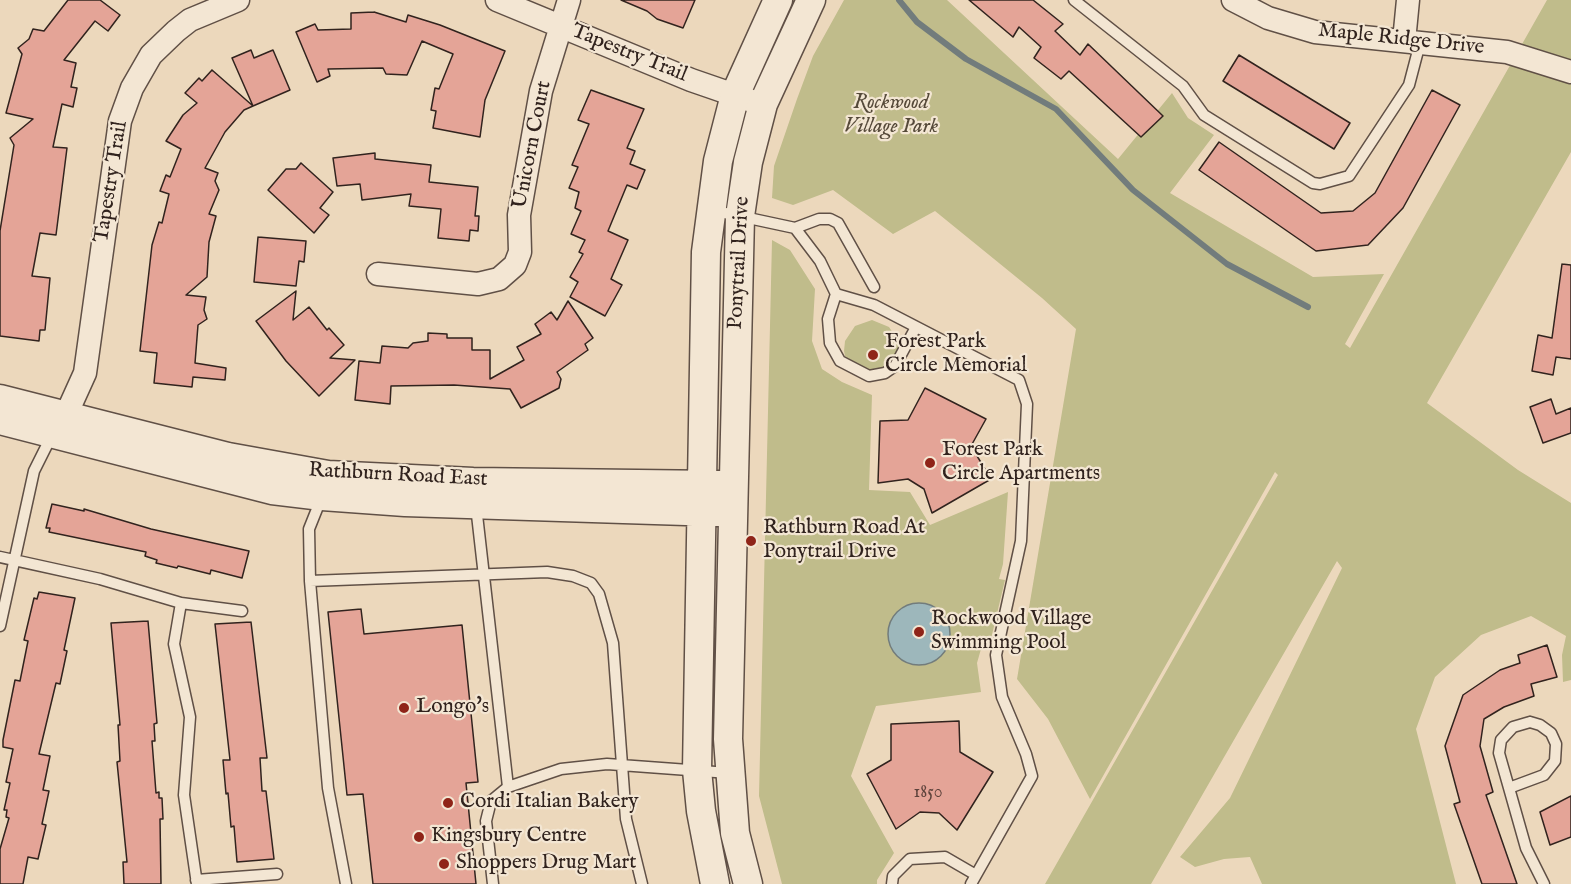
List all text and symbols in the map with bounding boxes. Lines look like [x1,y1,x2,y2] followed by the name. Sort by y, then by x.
[567,19,691,89] street label: Tapestry Trail
[1317,19,1485,61] street label: Maple Ridge Drive
[508,79,558,211] street label: Unicorn Court
[844,91,938,141] park label: Rockwood Village Park
[90,119,134,245] street label: Tapestry Trail
[724,196,756,330] street label: Ponytrail Drive
[885,330,1027,380] place label: Forest Park Circle Memorial
[866,348,880,362] marker: Forest Park Circle Memorial
[942,438,1100,488] place label: Forest Park Circle Apartments
[923,456,937,470] marker: Forest Park Circle Apartments
[308,459,488,493] street label: Rathburn Road East
[763,516,925,566] place label: Rathburn Road At Ponytrail Drive
[744,534,758,548] marker: Rathburn Road At Ponytrail Drive
[931,607,1091,657] place label: Rockwood Village Swimming Pool
[912,625,926,639] marker: Rockwood Village Swimming Pool
[416,695,489,721] place label: Longo's
[397,701,411,715] marker: Longo's
[913,782,943,804] house number: 1850
[460,790,638,816] place label: Cordi Italian Bakery
[441,796,455,810] marker: Cordi Italian Bakery
[431,824,587,850] place label: Kingsbury Centre
[412,830,426,844] marker: Kingsbury Centre
[456,851,636,877] place label: Shoppers Drug Mart
[437,857,451,871] marker: Shoppers Drug Mart

